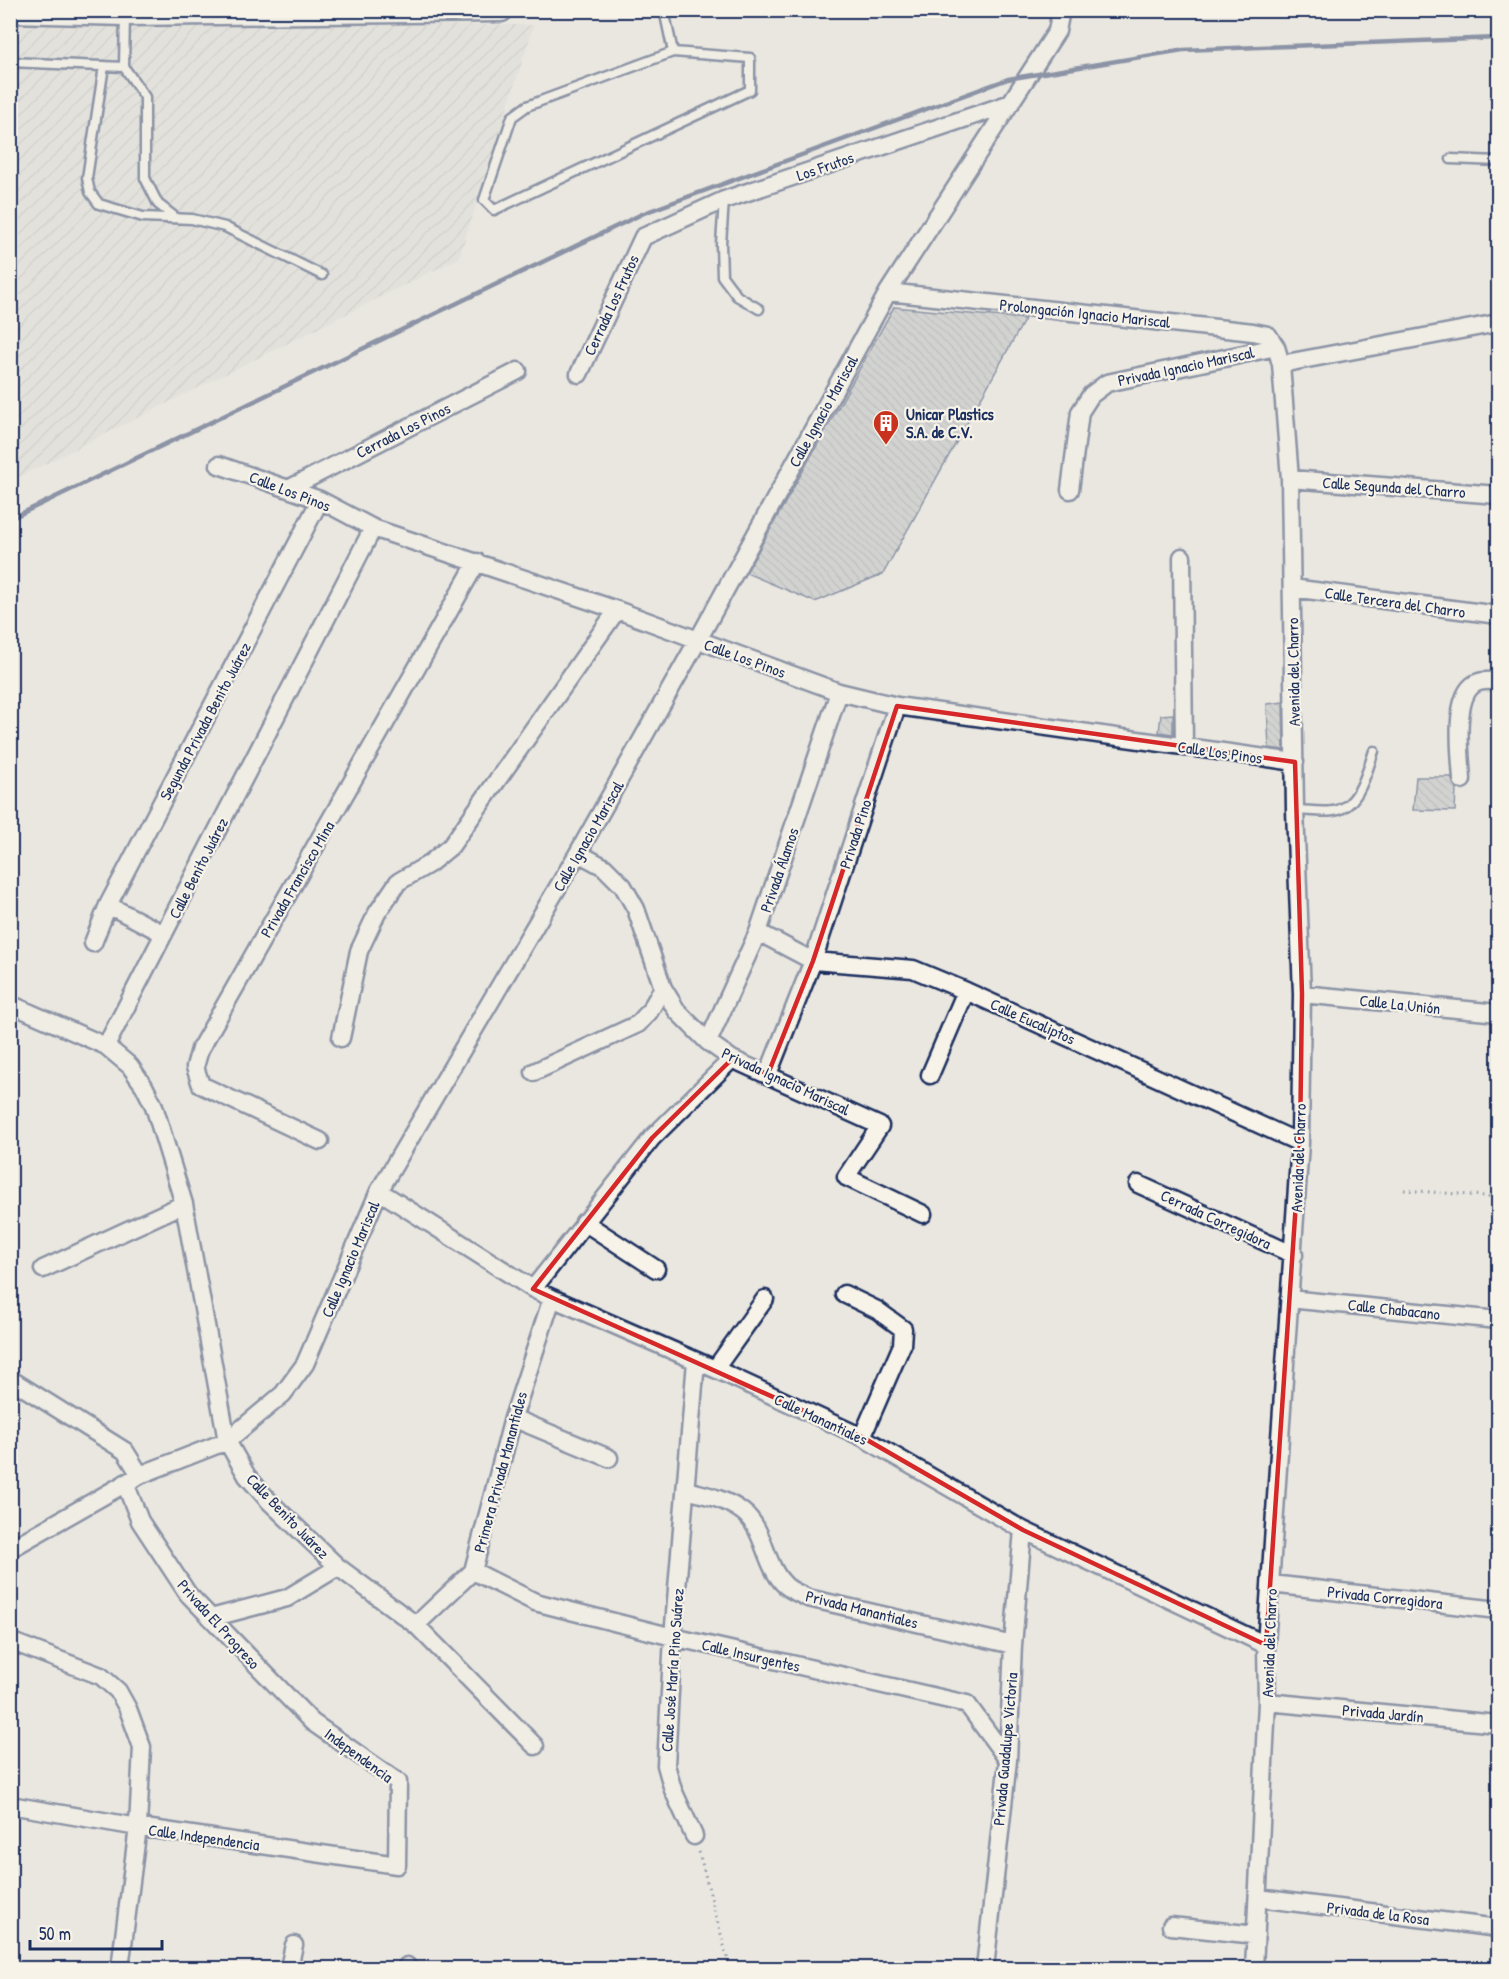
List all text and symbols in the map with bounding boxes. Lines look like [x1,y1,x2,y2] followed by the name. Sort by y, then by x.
[794,146,856,186] street label: Los Frutos
[578,251,644,359] street label: Cerrada Los Frutos
[999,293,1172,333] street label: Prolongación Ignacio Mariscal
[1116,341,1257,391] street label: Privada Ignacio Mariscal
[783,350,863,471] street label: Calle Ignacio Mariscal
[352,397,454,463] street label: Cerrada Los Pinos
[906,403,995,443] place label: Unicar Plastics S.A. de C.V.
[871,408,901,446] building icon: Unicar Plastics S.A. de C.V.
[246,465,334,517] street label: Calle Los Pinos
[1322,471,1467,503] street label: Calle Segunda del Charro
[1323,581,1467,623] street label: Calle Tercera del Charro
[1281,617,1305,727] street label: Avenida del Charro
[701,633,789,683] street label: Calle Los Pinos
[154,638,256,804] street label: Segunda Privada Benito Juárez
[1176,735,1264,769] street label: Calle Los Pinos
[547,776,629,896] street label: Calle Ignacio Mariscal
[834,796,877,871] street label: Privada Pino
[163,813,233,922] street label: Calle Benito Juárez
[255,817,339,941] street label: Privada Francisco Mina
[754,825,804,915] street label: Privada Álamos
[1358,989,1442,1019] street label: Calle La Unión
[987,992,1079,1050] street label: Calle Eucaliptos
[718,1042,854,1121] street label: Privada Ignacio Mariscal
[1285,1103,1311,1213] street label: Avenida del Charro
[1157,1184,1275,1254] street label: Cerrada Corregidora
[316,1197,385,1321] street label: Calle Ignacio Mariscal
[1347,1293,1442,1325] street label: Calle Chabacano
[771,1388,871,1450] street label: Calle Manantiales
[468,1389,532,1555] street label: Primera Privada Manantiales
[242,1468,335,1564] street label: Calle Benito Juárez
[173,1574,266,1674] street label: Privada El Progreso
[1326,1580,1444,1614] street label: Privada Corregidora
[804,1584,920,1634] street label: Privada Manantiales
[655,1587,689,1753] street label: Calle José María Pino Suárez
[1256,1588,1282,1698] street label: Avenida del Charro
[700,1633,802,1677] street label: Calle Insurgentes
[987,1672,1023,1826] street label: Privada Guadalupe Victoria
[1341,1698,1425,1728] street label: Privada Jardín
[320,1723,398,1787] street label: Independencia
[147,1818,261,1856] street label: Calle Independencia
[1326,1896,1430,1930] street label: Privada de la Rosa
[30,1913,162,1951] scale bar
[39,1921,71,1946] text: 50 m

